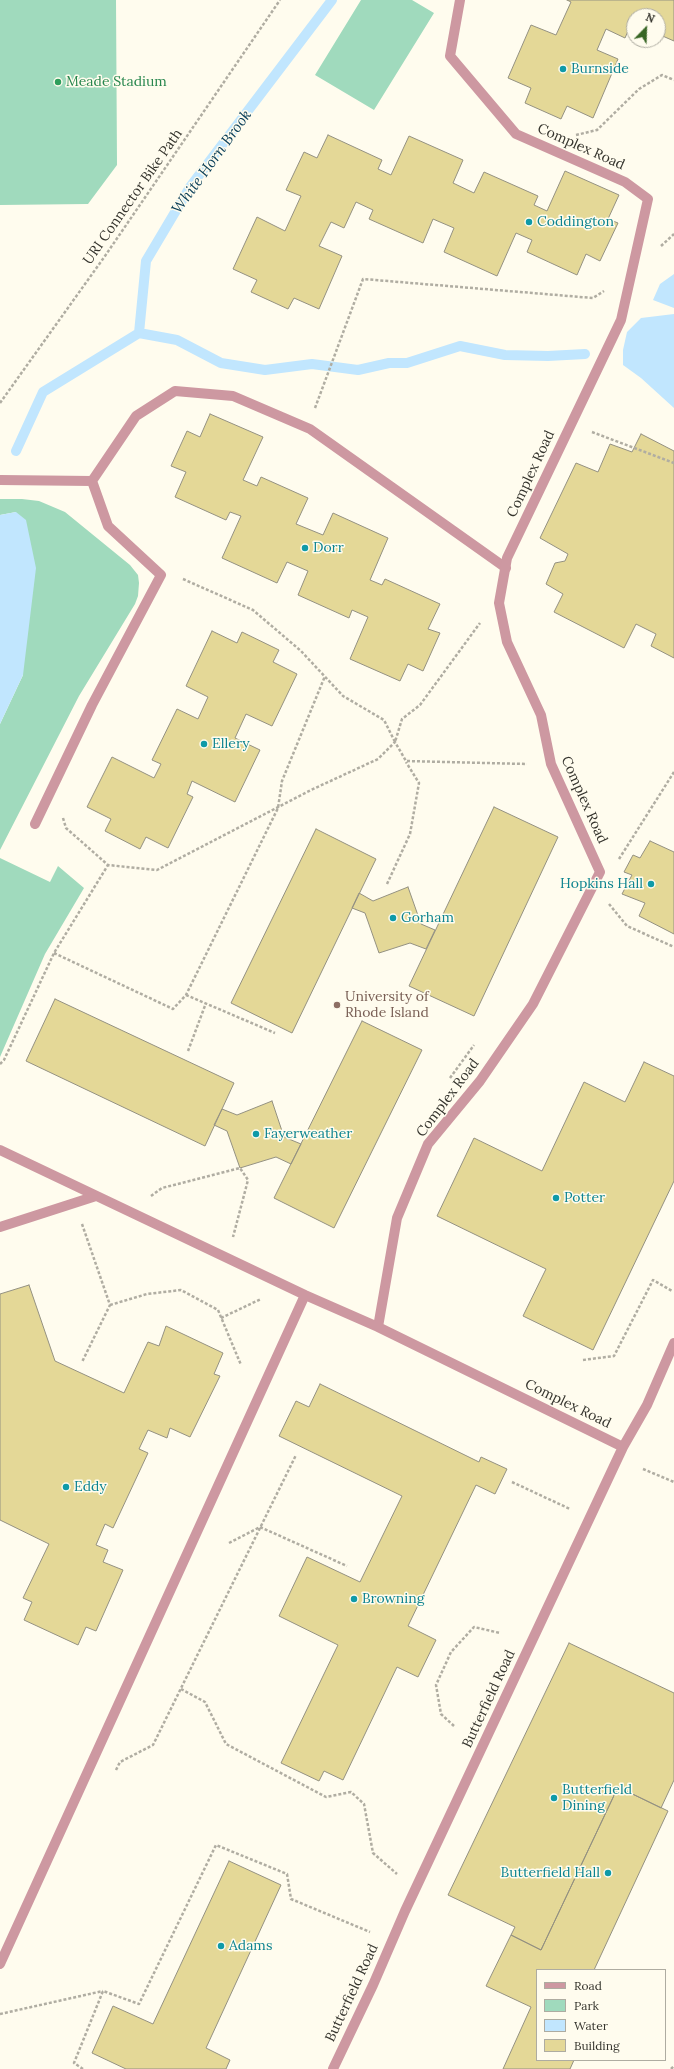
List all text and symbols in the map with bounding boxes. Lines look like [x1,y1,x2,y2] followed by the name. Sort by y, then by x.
[626,8,666,48] north arrow
[644,10,657,26] text: N
[571,61,629,77] place label: Burnside
[558,64,568,74] marker: Burnside
[66,74,167,90] place label: Meade Stadium
[53,77,63,87] marker: Meade Stadium
[168,107,256,217] water label: White Horn Brook
[535,120,627,174] street label: Complex Road
[80,126,186,268] street label: URI Connector Bike Path
[537,214,614,230] place label: Coddington
[524,217,534,227] marker: Coddington
[504,428,558,520] street label: Complex Road
[313,540,344,556] place label: Dorr
[300,543,310,553] marker: Dorr
[212,736,250,752] place label: Ellery
[199,739,209,749] marker: Ellery
[557,754,611,846] street label: Complex Road
[560,876,643,892] place label: Hopkins Hall
[646,879,656,889] marker: Hopkins Hall
[401,910,454,926] place label: Gorham
[388,913,398,923] marker: Gorham
[345,989,429,1022] place label: University of Rhode Island
[332,1000,342,1010] marker: University of Rhode Island
[413,1056,483,1140] street label: Complex Road
[264,1126,352,1142] place label: Fayerweather
[251,1129,261,1139] marker: Fayerweather
[564,1190,605,1206] place label: Potter
[551,1193,561,1203] marker: Potter
[522,1376,614,1432] street label: Complex Road
[74,1479,107,1495] place label: Eddy
[61,1482,71,1492] marker: Eddy
[362,1591,424,1607] place label: Browning
[349,1594,359,1604] marker: Browning
[459,1647,519,1751] street label: Butterfield Road
[562,1782,632,1814] place label: Butterfield Dining
[549,1793,559,1803] marker: Butterfield Dining
[501,1865,600,1881] place label: Butterfield Hall
[603,1868,613,1878] marker: Butterfield Hall
[229,1938,272,1954] place label: Adams
[216,1941,226,1951] marker: Adams
[322,1941,382,2045] street label: Butterfield Road
[536,1969,666,2061] legend
[574,1978,602,1993] text: Road
[574,1998,599,2013] text: Park
[574,2018,608,2033] text: Water
[574,2038,620,2053] text: Building

